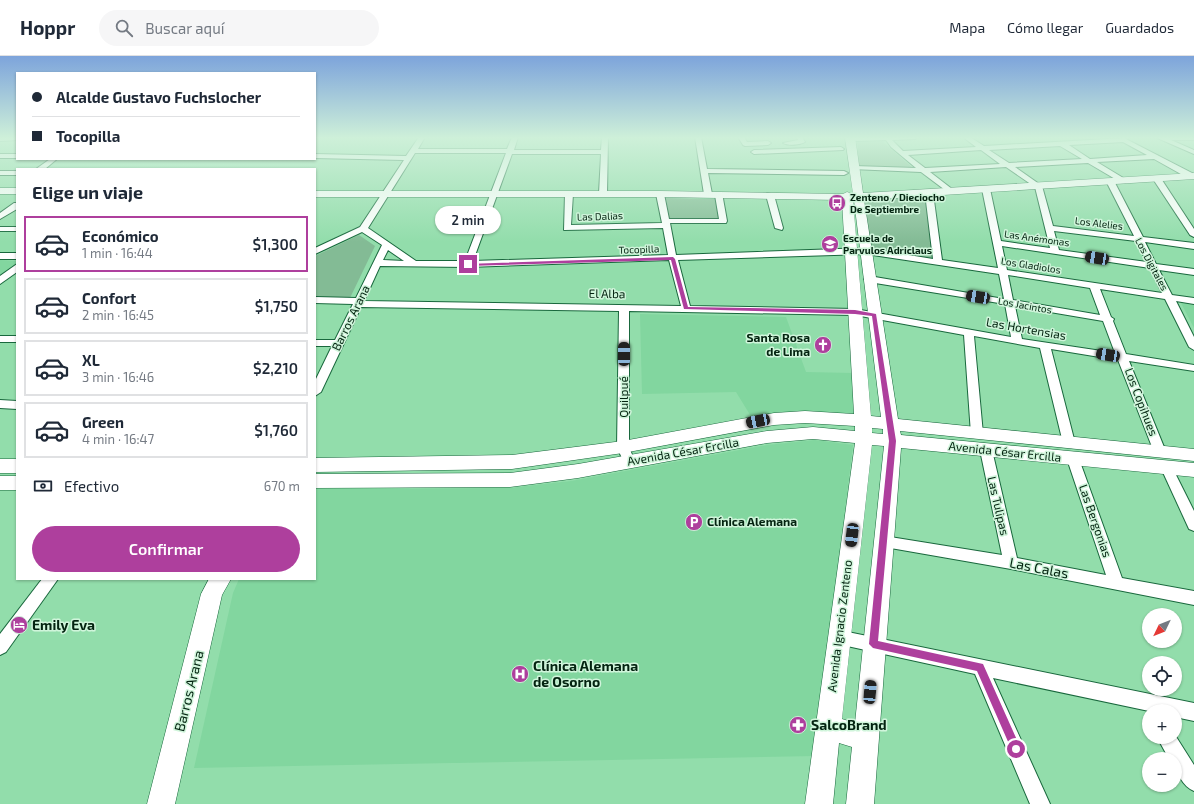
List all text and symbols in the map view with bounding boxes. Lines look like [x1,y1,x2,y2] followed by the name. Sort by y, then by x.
[99,10,379,46] search box
[20,16,75,39] text: Hoppr
[113,17,135,39] icon: search
[145,19,224,37] text: Buscar aquí
[949,19,985,36] text: Mapa
[1007,19,1083,36] text: Cómo llegar
[1105,19,1174,36] text: Guardados
[56,88,261,106] text: Alcalde Gustavo Fuchslocher
[56,127,120,145] text: Tocopilla
[32,181,143,203] text: Elige un viaje
[850,191,945,215] place label: Zenteno / Dieciocho De Septiembre
[827,193,847,213] bus stop icon: Zenteno / Dieciocho De Septiembre
[435,206,501,234] callout: 2 min
[577,209,623,223] street label: Las Dalias
[452,212,484,228] text: 2 min
[1074,214,1124,232] street label: Los Alelies
[34,226,70,262] icon: car
[82,227,159,245] text: Económico
[1004,227,1070,249] street label: Las Anémonas
[843,232,932,256] place label: Escuela de Parvulos Adriclaus
[820,234,840,254] school or university icon: Escuela de Parvulos Adriclaus
[253,235,298,253] text: $1,300
[1133,236,1171,292] street label: Los Digitales
[619,242,659,256] street label: Tocopilla
[82,245,153,261] text: 1 min · 16:44
[1084,250,1110,266] car
[1000,254,1062,276] street label: Los Gladiolos
[459,255,477,273] route end
[328,282,372,353] street label: Barros Arana
[588,286,626,300] street label: El Alba
[34,288,70,324] icon: car
[82,289,136,307] text: Confort
[965,289,991,305] car
[997,294,1053,316] street label: Los Jacintos
[255,297,298,315] text: $1,750
[82,307,154,323] text: 2 min · 16:45
[985,314,1067,342] street label: Las Hortensias
[747,330,810,358] place label: Santa Rosa de Lima
[813,335,833,355] church icon: Santa Rosa de Lima
[618,342,630,366] car
[1095,347,1121,363] car
[34,350,70,386] icon: car
[82,351,100,369] text: XL
[253,359,298,377] text: $2,210
[1123,366,1161,438] street label: Los Copihues
[82,369,154,385] text: 3 min · 16:46
[616,376,631,418] street label: Quilpué
[34,412,70,448] icon: car
[82,413,124,431] text: Green
[745,413,771,429] car
[254,421,298,439] text: $1,760
[82,431,154,447] text: 4 min · 16:47
[626,434,740,468] street label: Avenida César Ercilla
[948,438,1062,464] street label: Avenida César Ercilla
[32,475,54,497] icon: cash
[985,475,1013,537] street label: Las Tulipas
[64,477,119,495] text: Efectivo
[264,478,300,494] text: 670 m
[1077,482,1115,559] street label: Las Bergonias
[684,512,704,532] parking icon: Clínica Alemana
[707,514,797,528] place label: Clínica Alemana
[845,522,859,548] car
[32,526,300,572] button: Confirmar
[1008,553,1070,582] street label: Las Calas
[824,559,854,693] street label: Avenida Ignacio Zenteno
[1142,608,1182,648] north arrow
[1142,608,1182,792] map controls
[9,615,29,635] hotel icon: Emily Eva
[32,616,95,633] place label: Emily Eva
[170,649,207,733] street label: Barros Arana
[1142,656,1182,696] button: locate
[533,657,638,690] place label: Clínica Alemana de Osorno
[510,664,530,684] hospital icon: Clínica Alemana de Osorno
[863,680,877,704] car
[1142,704,1182,744] button: +
[788,715,808,735] pharmacy icon: SalcoBrand
[811,716,887,733] place label: SalcoBrand
[1007,740,1025,758] route start
[1142,752,1182,792] button: −

